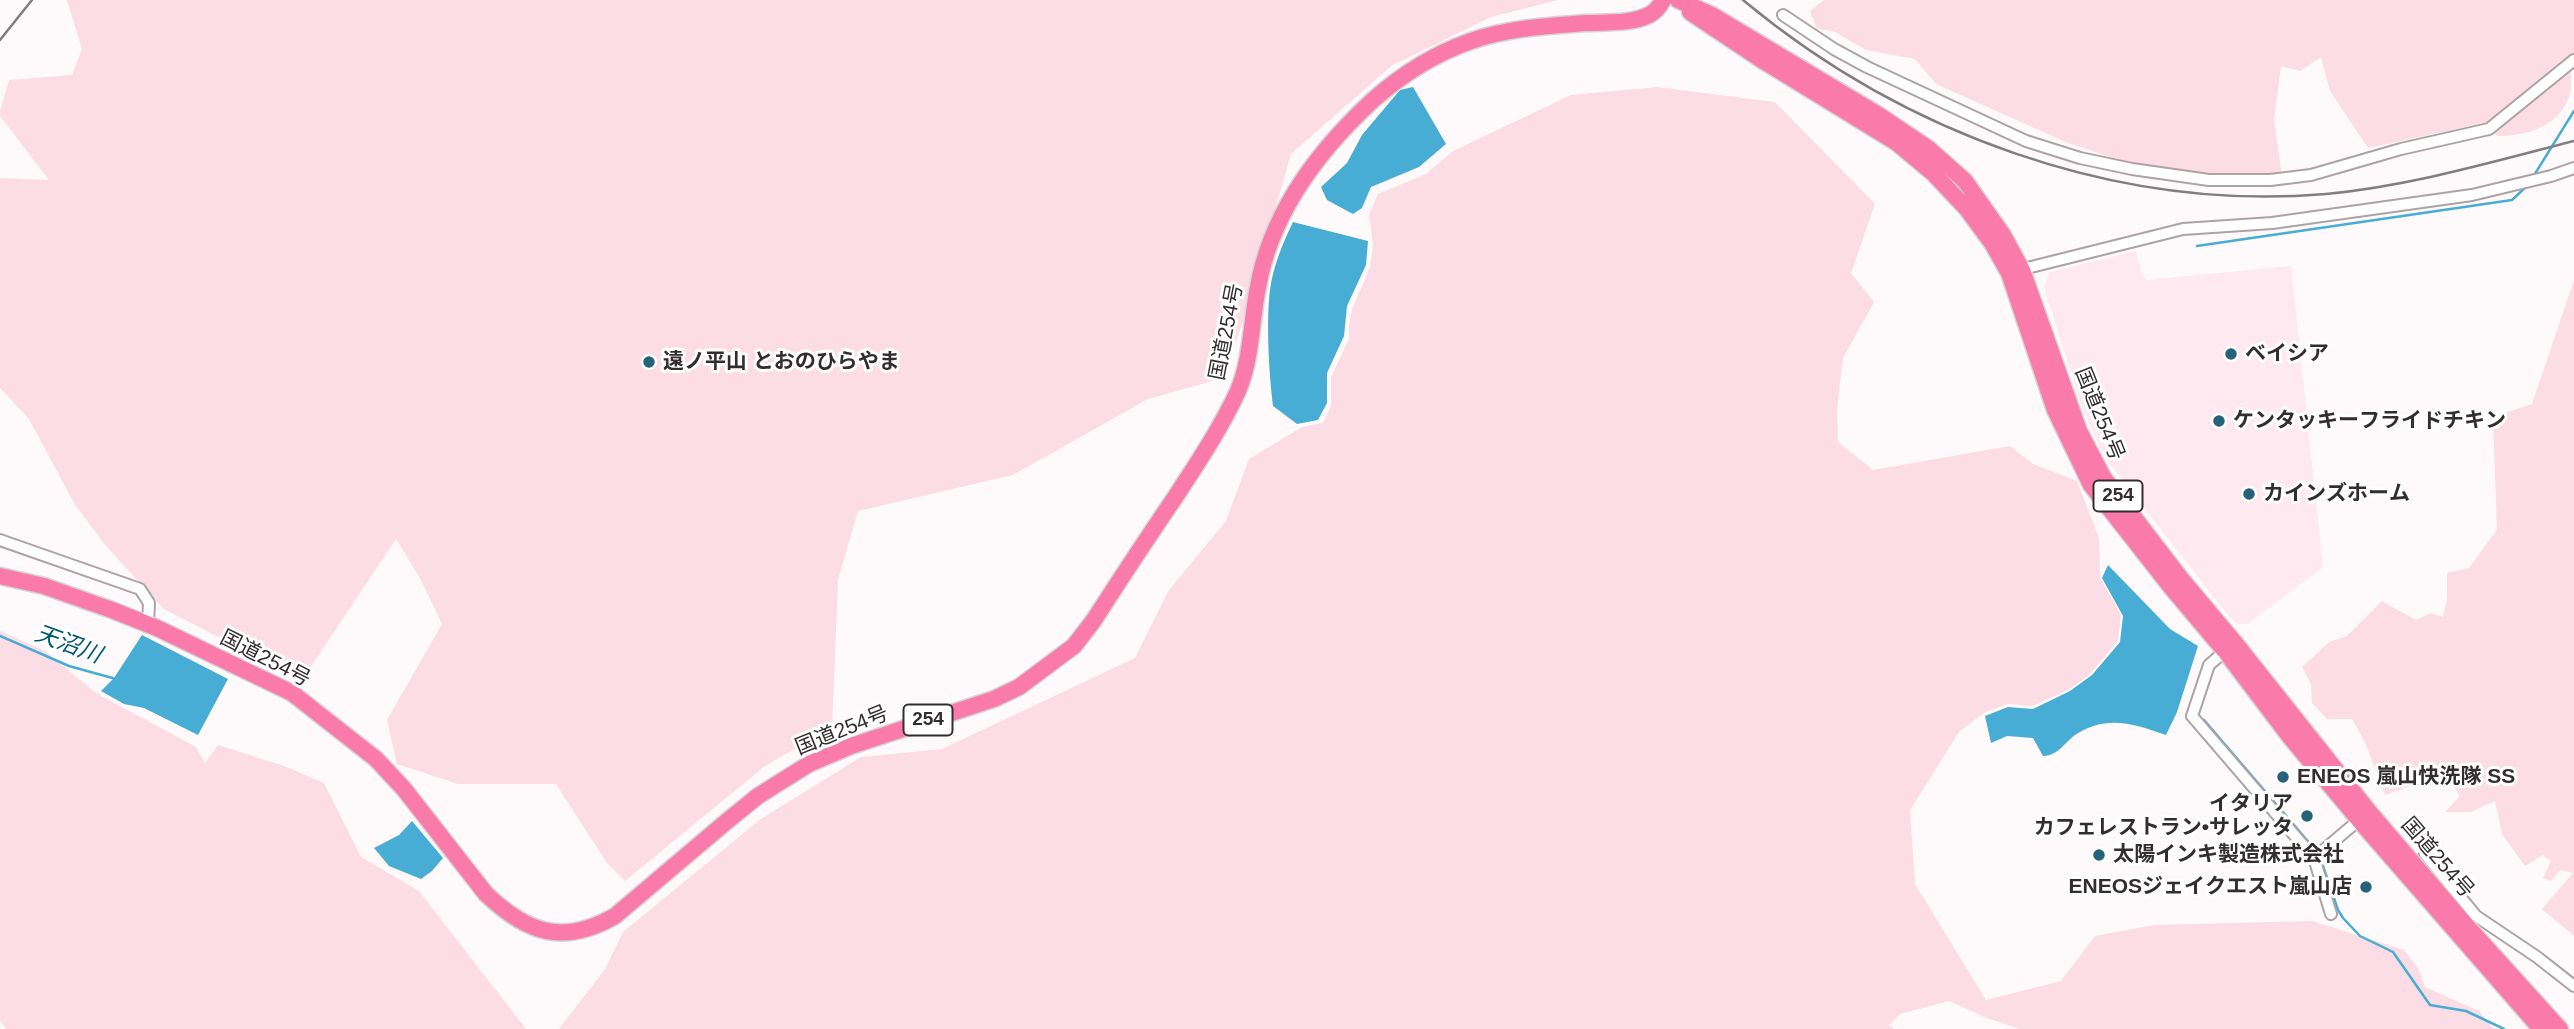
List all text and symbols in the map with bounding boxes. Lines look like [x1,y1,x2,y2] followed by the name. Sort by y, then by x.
[1205,281,1249,383] street label: 国道254号
[2245,341,2329,367] place label: ベイシア
[2223,346,2239,362] marker: ベイシア
[663,349,900,375] place label: 遠ノ平山 とおのひらやま
[641,354,657,370] marker: 遠ノ平山 とおのひらやま
[2069,364,2129,464] street label: 国道254号
[2233,408,2506,434] place label: ケンタッキーフライドチキン
[2211,413,2227,429] marker: ケンタッキーフライドチキン
[2094,481,2142,512] road number: 254
[2263,481,2410,507] place label: カインズホーム
[2241,486,2257,502] marker: カインズホーム
[31,620,105,670] water label: 天沼川
[216,626,314,692] street label: 国道254号
[792,701,892,761] street label: 国道254号
[904,705,953,736] road number: 254
[2297,764,2515,790] place label: ENEOS 嵐山快洗隊 SS
[2275,769,2291,785] marker: ENEOS 嵐山快洗隊 SS
[2034,791,2293,841] place label: イタリア カフェレストラン•サレッタ
[2299,808,2315,824] marker: イタリア カフェレストラン•サレッタ
[2395,813,2479,903] street label: 国道254号
[2113,842,2344,868] place label: 太陽インキ製造株式会社
[2091,847,2107,863] marker: 太陽インキ製造株式会社
[2068,874,2352,900] place label: ENEOSジェイクエスト嵐山店
[2358,879,2374,895] marker: ENEOSジェイクエスト嵐山店

